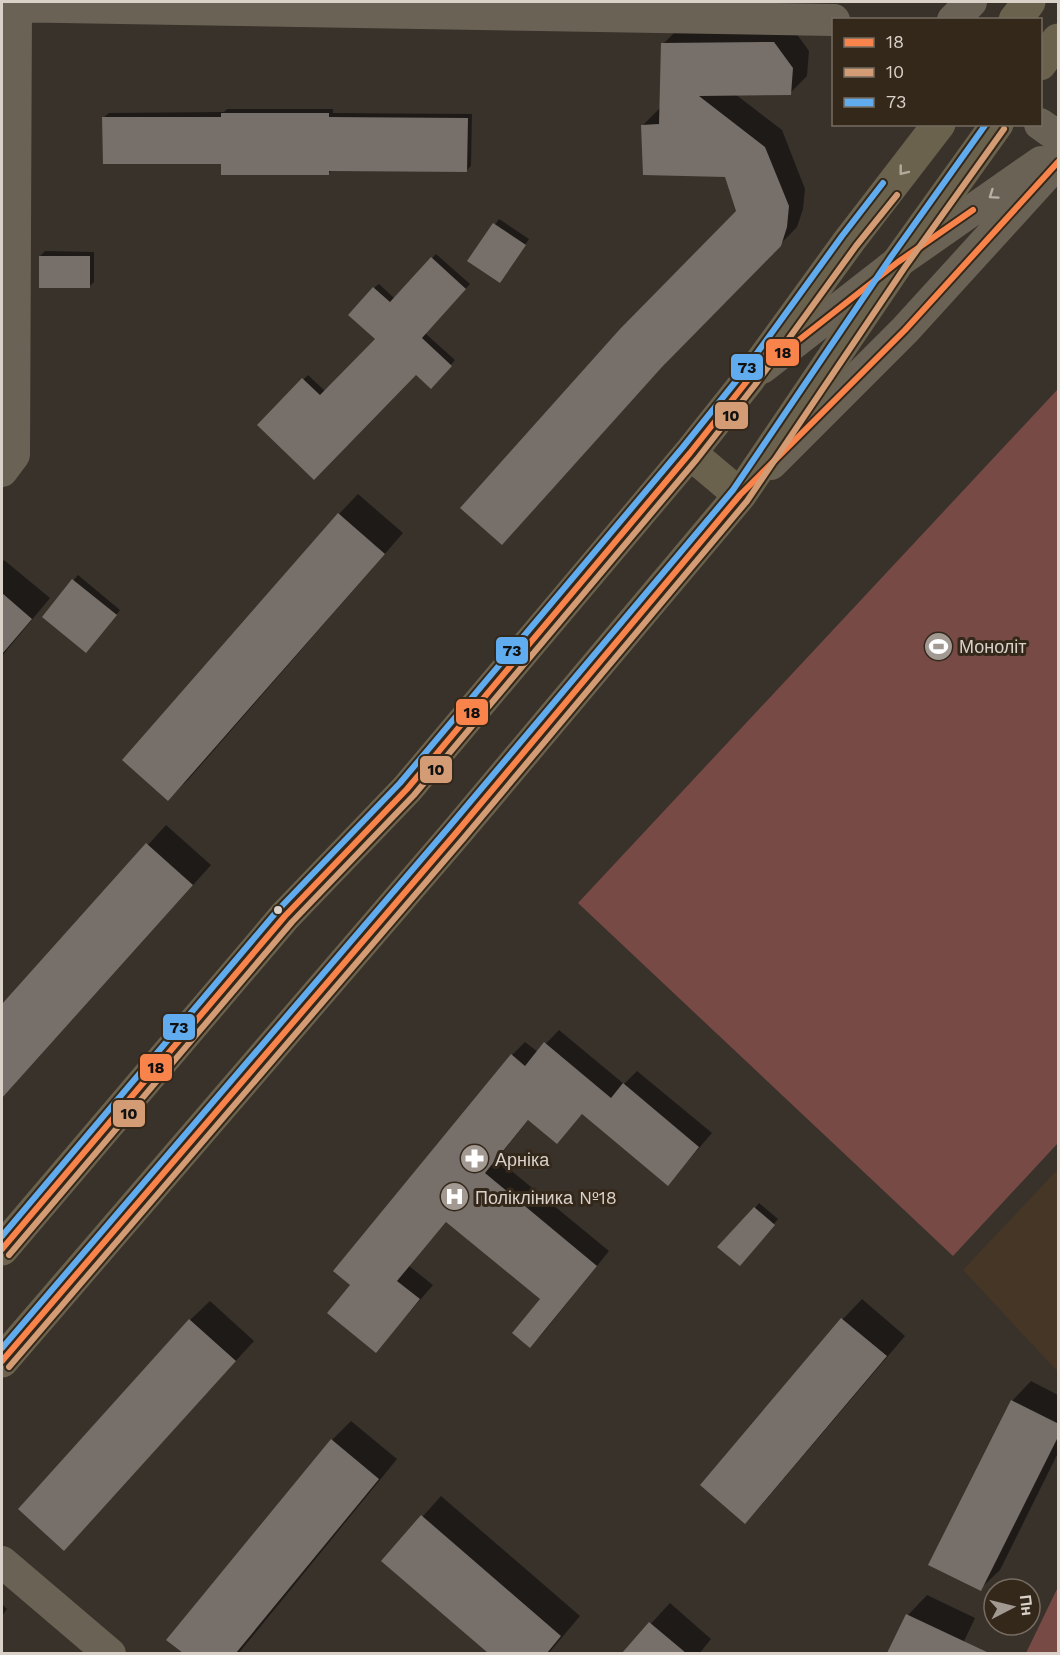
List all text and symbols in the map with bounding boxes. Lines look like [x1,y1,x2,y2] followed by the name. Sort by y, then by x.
[832,18,1042,126] legend
[886,31,904,52] text: 18
[886,61,904,82] text: 10
[886,91,907,112] text: 73
[900,164,911,175] one-way arrow
[989,188,1000,199] one-way arrow
[765,338,800,367] line badge: 18
[775,343,791,362] text: 18
[730,353,764,381] line badge: 73
[737,358,757,377] text: 73
[714,401,749,430] line badge: 10
[722,406,740,425] text: 10
[922,630,954,662] sports icon: Моноліт
[495,636,529,665] line badge: 73
[959,636,1027,657] place label: Моноліт
[502,641,522,660] text: 73
[455,698,489,726] line badge: 18
[464,703,480,722] text: 18
[419,755,453,784] line badge: 10
[427,760,445,779] text: 10
[272,904,284,916] unlabelled marker
[162,1013,196,1041] line badge: 73
[169,1018,189,1037] text: 73
[139,1053,173,1082] line badge: 18
[148,1058,164,1077] text: 18
[112,1099,146,1128] line badge: 10
[120,1104,138,1123] text: 10
[458,1143,490,1175] pharmacy icon: Арніка
[495,1149,550,1170] place label: Арніка
[438,1181,470,1213] hospital icon: Полікліника №18
[475,1187,617,1208] place label: Полікліника №18
[982,1577,1042,1637] north arrow
[1016,1594,1037,1617] text: Пн

